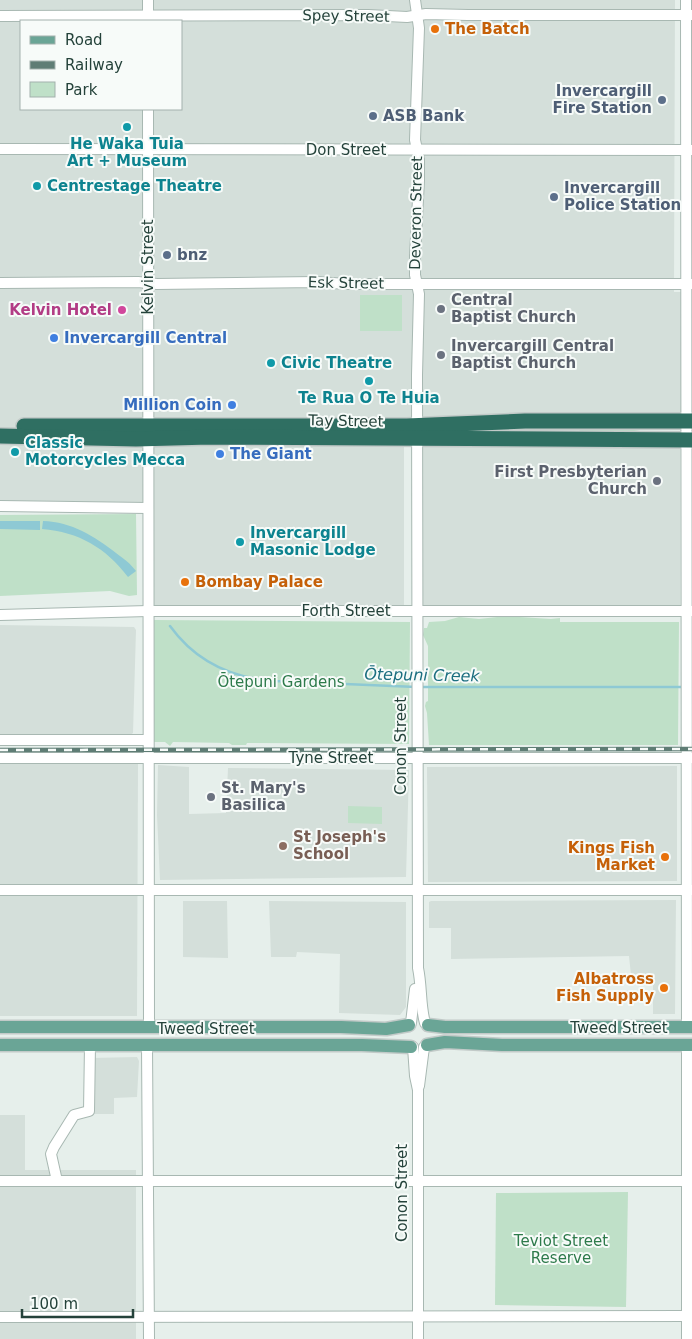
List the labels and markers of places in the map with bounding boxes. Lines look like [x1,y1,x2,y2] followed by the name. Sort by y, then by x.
[445,20,530,38] place label: The Batch
[429,23,441,35] marker: The Batch
[552,82,652,117] place label: Invercargill Fire Station
[656,94,668,106] marker: Invercargill Fire Station
[383,107,465,125] place label: ASB Bank
[367,110,379,122] marker: ASB Bank
[121,121,133,133] marker: He Waka Tuia Art + Museum
[67,135,187,170] place label: He Waka Tuia Art + Museum
[47,177,222,195] place label: Centrestage Theatre
[564,179,681,214] place label: Invercargill Police Station
[31,180,43,192] marker: Centrestage Theatre
[548,191,560,203] marker: Invercargill Police Station
[177,246,207,264] place label: bnz
[161,249,173,261] marker: bnz
[451,291,576,326] place label: Central Baptist Church
[9,301,112,319] place label: Kelvin Hotel
[435,303,447,315] marker: Central Baptist Church
[116,304,128,316] marker: Kelvin Hotel
[64,329,227,347] place label: Invercargill Central
[48,332,60,344] marker: Invercargill Central
[451,337,614,372] place label: Invercargill Central Baptist Church
[435,349,447,361] marker: Invercargill Central Baptist Church
[281,354,392,372] place label: Civic Theatre
[265,357,277,369] marker: Civic Theatre
[363,375,375,387] marker: Te Rua O Te Huia
[298,389,440,407] place label: Te Rua O Te Huia
[123,396,222,414] place label: Million Coin
[226,399,238,411] marker: Million Coin
[25,434,185,469] place label: Classic Motorcycles Mecca
[230,445,312,463] place label: The Giant
[9,446,21,458] marker: Classic Motorcycles Mecca
[214,448,226,460] marker: The Giant
[494,463,647,498] place label: First Presbyterian Church
[651,475,663,487] marker: First Presbyterian Church
[250,524,376,559] place label: Invercargill Masonic Lodge
[234,536,246,548] marker: Invercargill Masonic Lodge
[195,573,323,591] place label: Bombay Palace
[179,576,191,588] marker: Bombay Palace
[221,779,306,814] place label: St. Mary's Basilica
[205,791,217,803] marker: St. Mary's Basilica
[293,828,386,863] place label: St Joseph's School
[568,839,655,874] place label: Kings Fish Market
[277,840,289,852] marker: St Joseph's School
[659,851,671,863] marker: Kings Fish Market
[556,970,654,1005] place label: Albatross Fish Supply
[658,982,670,994] marker: Albatross Fish Supply

